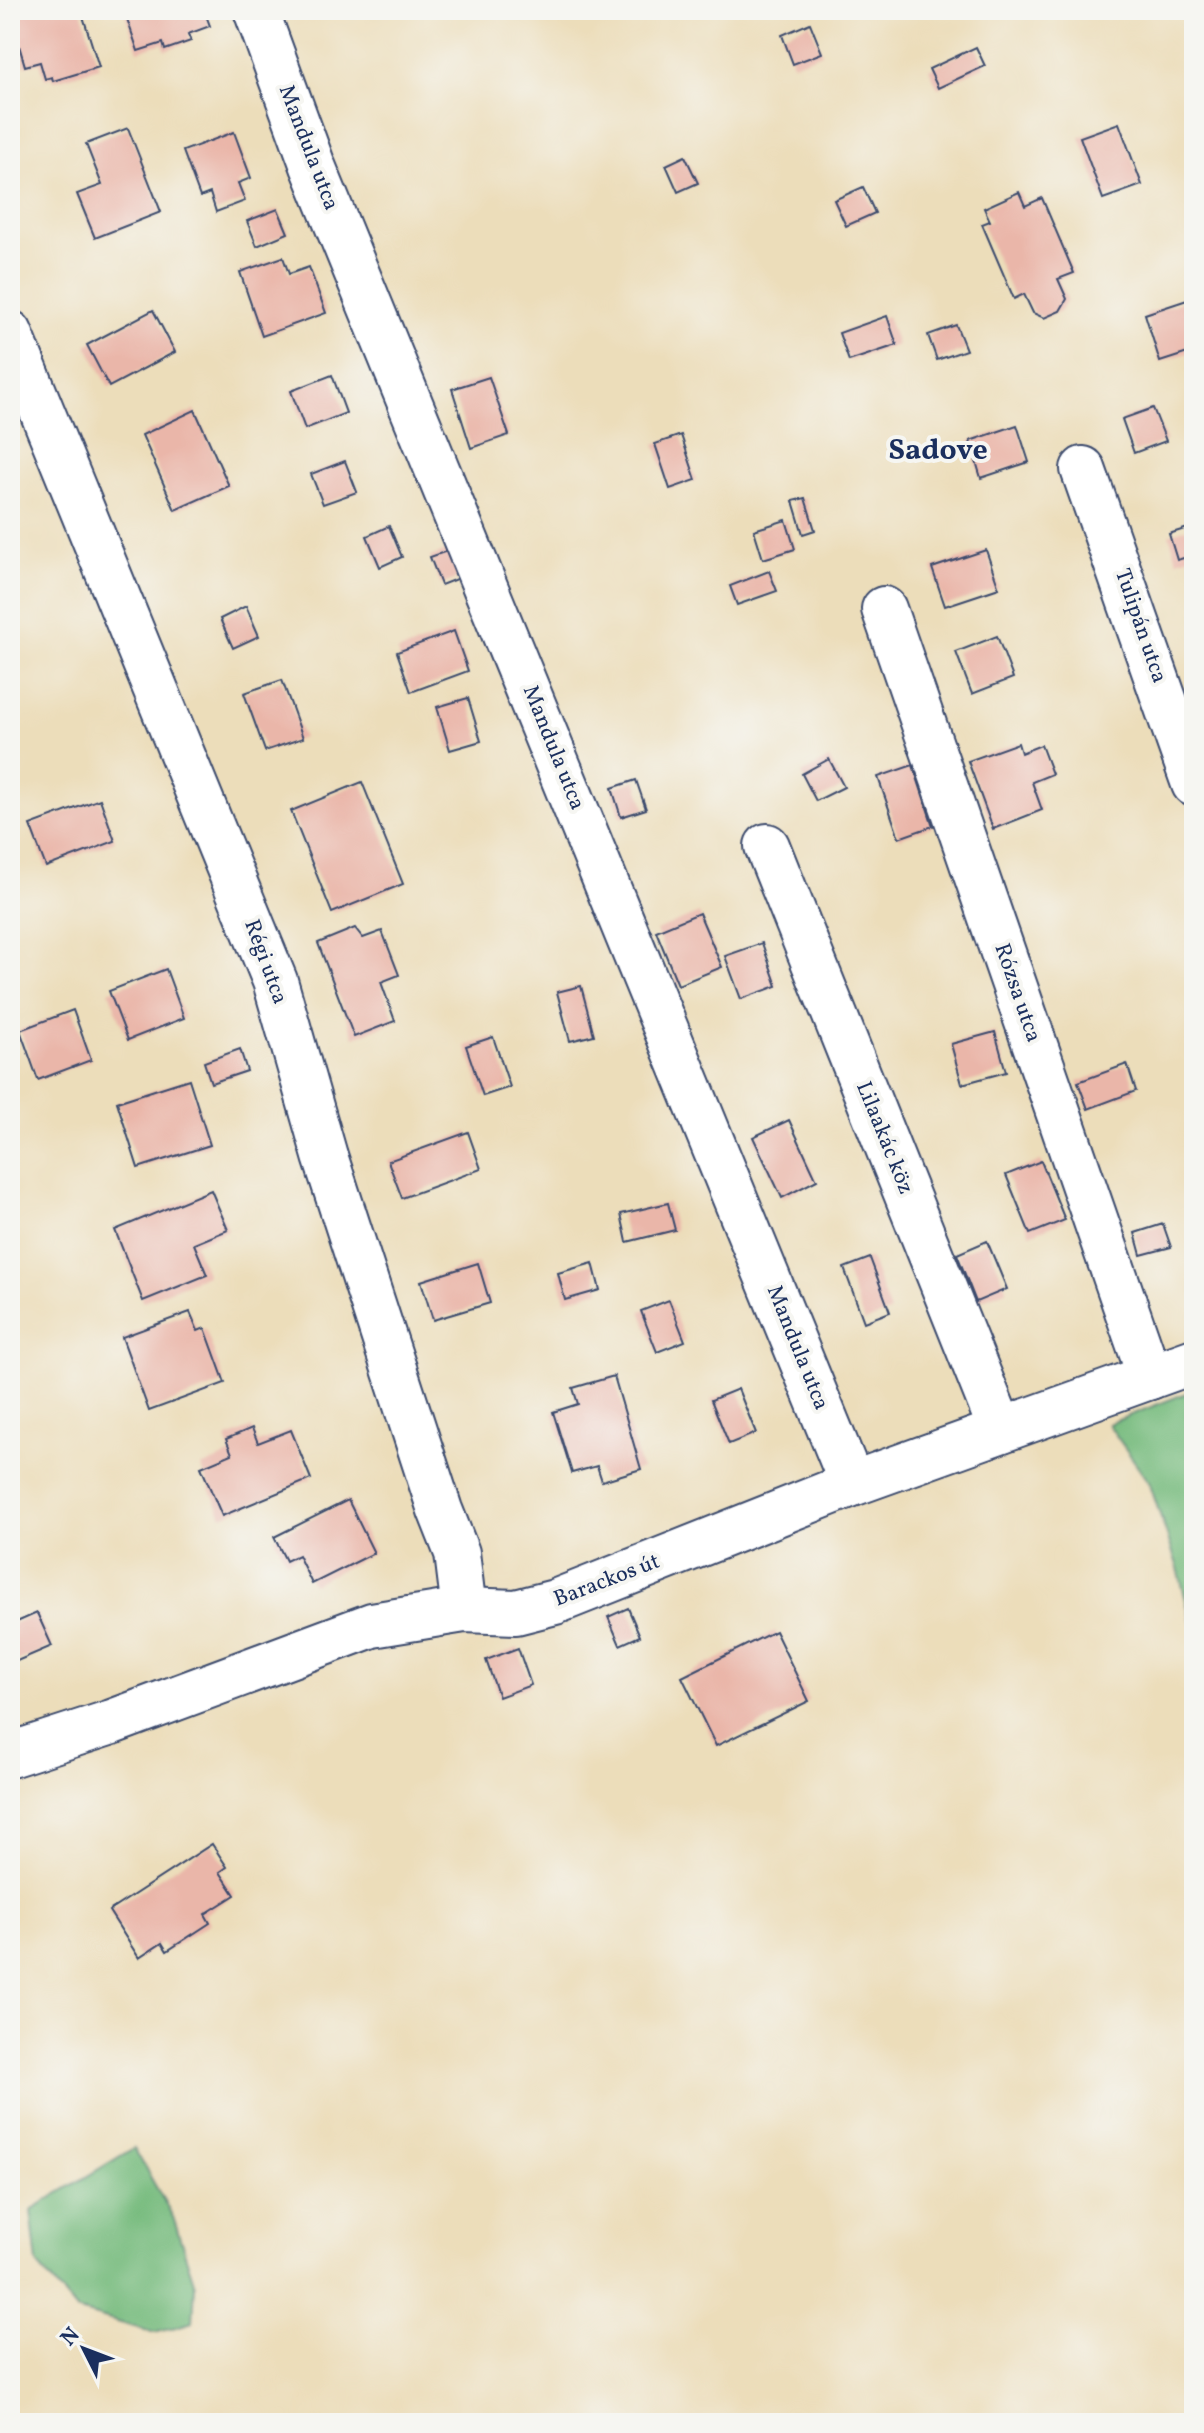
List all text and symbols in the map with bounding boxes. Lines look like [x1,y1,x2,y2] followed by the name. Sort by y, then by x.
[270,81,346,215] street label: Mandula utca
[888,430,988,472] district label: Sadove
[1106,565,1174,687] street label: Tulipán utca
[514,681,592,815] street label: Mandula utca
[235,915,295,1009] street label: Régi utca
[986,939,1048,1047] street label: Rózsa utca
[847,1077,921,1199] street label: Lilaakác köz
[758,1281,836,1415] street label: Mandula utca
[549,1546,665,1615] street label: Barackos út
[44,2309,124,2389] north arrow
[54,2321,88,2354] text: N

